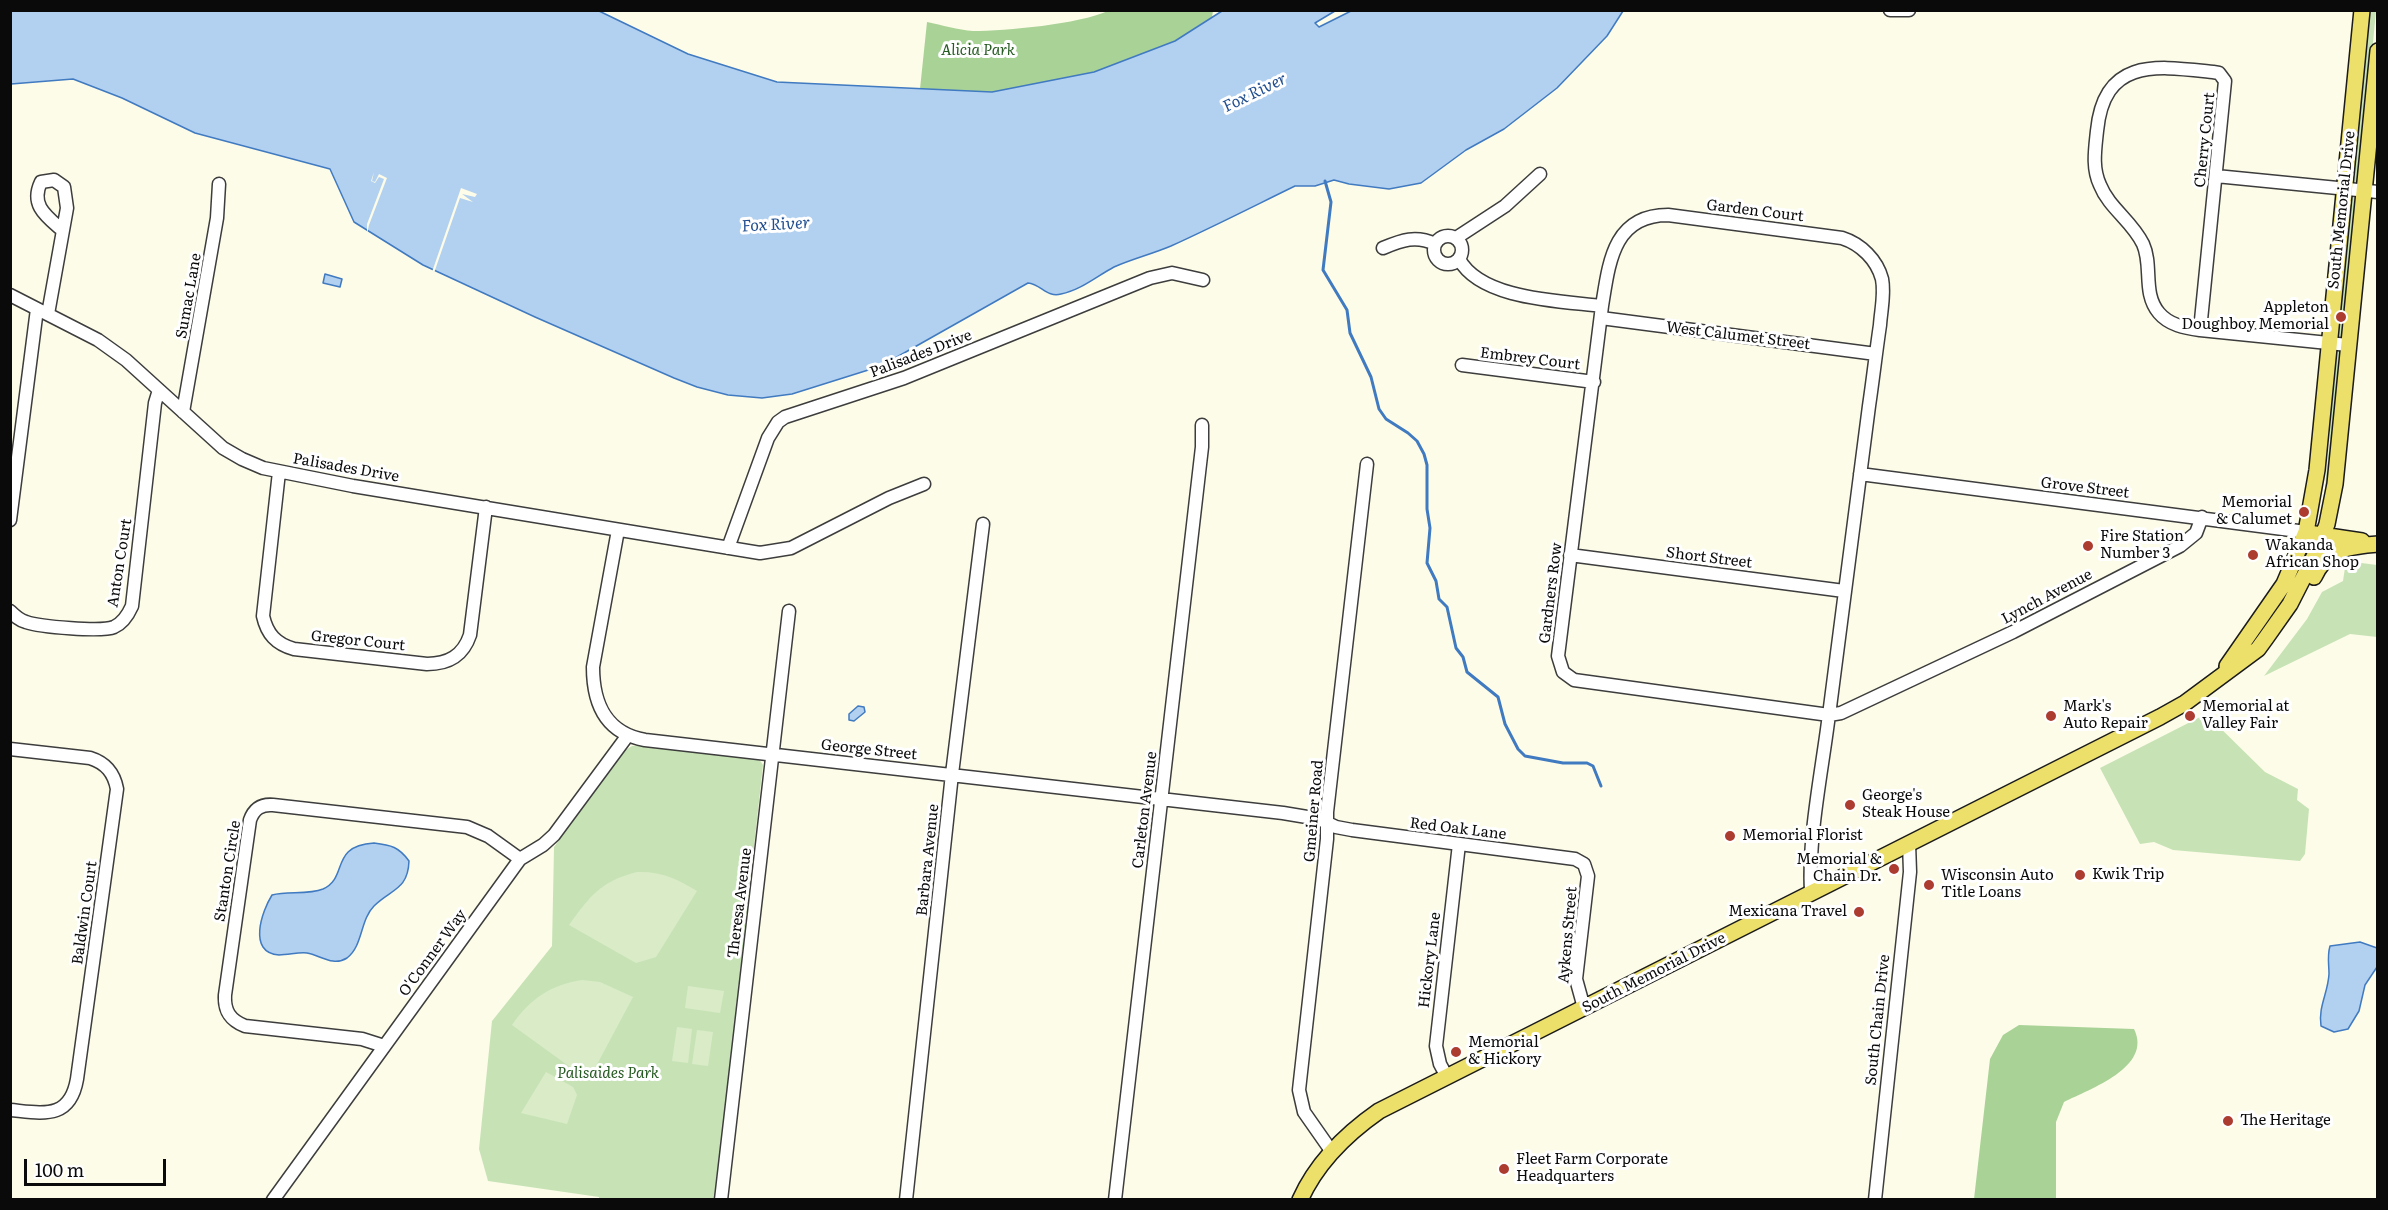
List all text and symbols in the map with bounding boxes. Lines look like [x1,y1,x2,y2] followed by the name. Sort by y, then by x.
[941,42,1015,60] park label: Alicia Park
[1220,69,1290,117] water label: Fox River
[2191,92,2219,188] street label: Cherry Court
[2325,130,2359,290] street label: South Memorial Drive
[1705,196,1805,226] street label: Garden Court
[741,214,811,236] water label: Fox River
[173,252,205,340] street label: Sumac Lane
[2182,299,2329,334] place label: Appleton Doughboy Memorial
[2334,310,2348,324] marker: Appleton Doughboy Memorial
[1665,318,1811,354] street label: West Calumet Street
[868,326,974,382] street label: Palisades Drive
[1479,344,1581,374] street label: Embrey Court
[291,450,401,486] street label: Palisades Drive
[2040,474,2130,502] street label: Grove Street
[2216,494,2292,529] place label: Memorial & Calumet
[2297,505,2311,519] marker: Memorial & Calumet
[104,517,136,609] street label: Anton Court
[2100,528,2184,563] place label: Fire Station Number 3
[2265,537,2359,572] place label: Wakanda African Shop
[2081,539,2095,553] marker: Fire Station Number 3
[1536,541,1566,645] street label: Gardners Row
[1665,544,1753,572] street label: Short Street
[2246,548,2260,562] marker: Wakanda African Shop
[1999,566,2095,628] street label: Lynch Avenue
[310,627,406,655] street label: Gregor Court
[2063,698,2148,733] place label: Mark's Auto Repair
[2202,698,2289,733] place label: Memorial at Valley Fair
[2044,709,2058,723] marker: Mark's Auto Repair
[2183,709,2197,723] marker: Memorial at Valley Fair
[820,736,918,764] street label: George Street
[1129,750,1161,870] street label: Carleton Avenue
[1301,759,1327,863] street label: Gmeiner Road
[1862,787,1950,822] place label: George's Steak House
[1843,798,1857,812] marker: George's Steak House
[913,803,943,917] street label: Barbara Avenue
[1409,814,1507,844] street label: Red Oak Lane
[211,819,245,923] street label: Stanton Circle
[1742,827,1863,845] place label: Memorial Florist
[1723,829,1737,843] marker: Memorial Florist
[724,847,756,959] street label: Theresa Avenue
[1796,851,1882,886] place label: Memorial & Chain Dr.
[69,860,101,966] street label: Baldwin Court
[1887,862,1901,876] marker: Memorial & Chain Dr.
[2092,866,2164,884] place label: Kwik Trip
[1941,867,2054,902] place label: Wisconsin Auto Title Loans
[2073,868,2087,882] marker: Kwik Trip
[1922,878,1936,892] marker: Wisconsin Auto Title Loans
[1555,886,1581,984] street label: Aykens Street
[1728,903,1847,921] place label: Mexicana Travel
[1852,905,1866,919] marker: Mexicana Travel
[395,906,471,1000] street label: O'Conner Way
[1415,911,1445,1009] street label: Hickory Lane
[1579,929,1729,1017] street label: South Memorial Drive
[1862,954,1894,1086] street label: South Chain Drive
[1468,1034,1541,1069] place label: Memorial & Hickory
[1449,1045,1463,1059] marker: Memorial & Hickory
[557,1065,659,1083] park label: Palisaides Park
[2240,1112,2331,1130] place label: The Heritage
[2221,1114,2235,1128] marker: The Heritage
[27,1147,170,1185] scale bar
[1516,1151,1668,1186] place label: Fleet Farm Corporate Headquarters
[35,1156,84,1183] text: 100 m
[1497,1162,1511,1176] marker: Fleet Farm Corporate Headquarters

